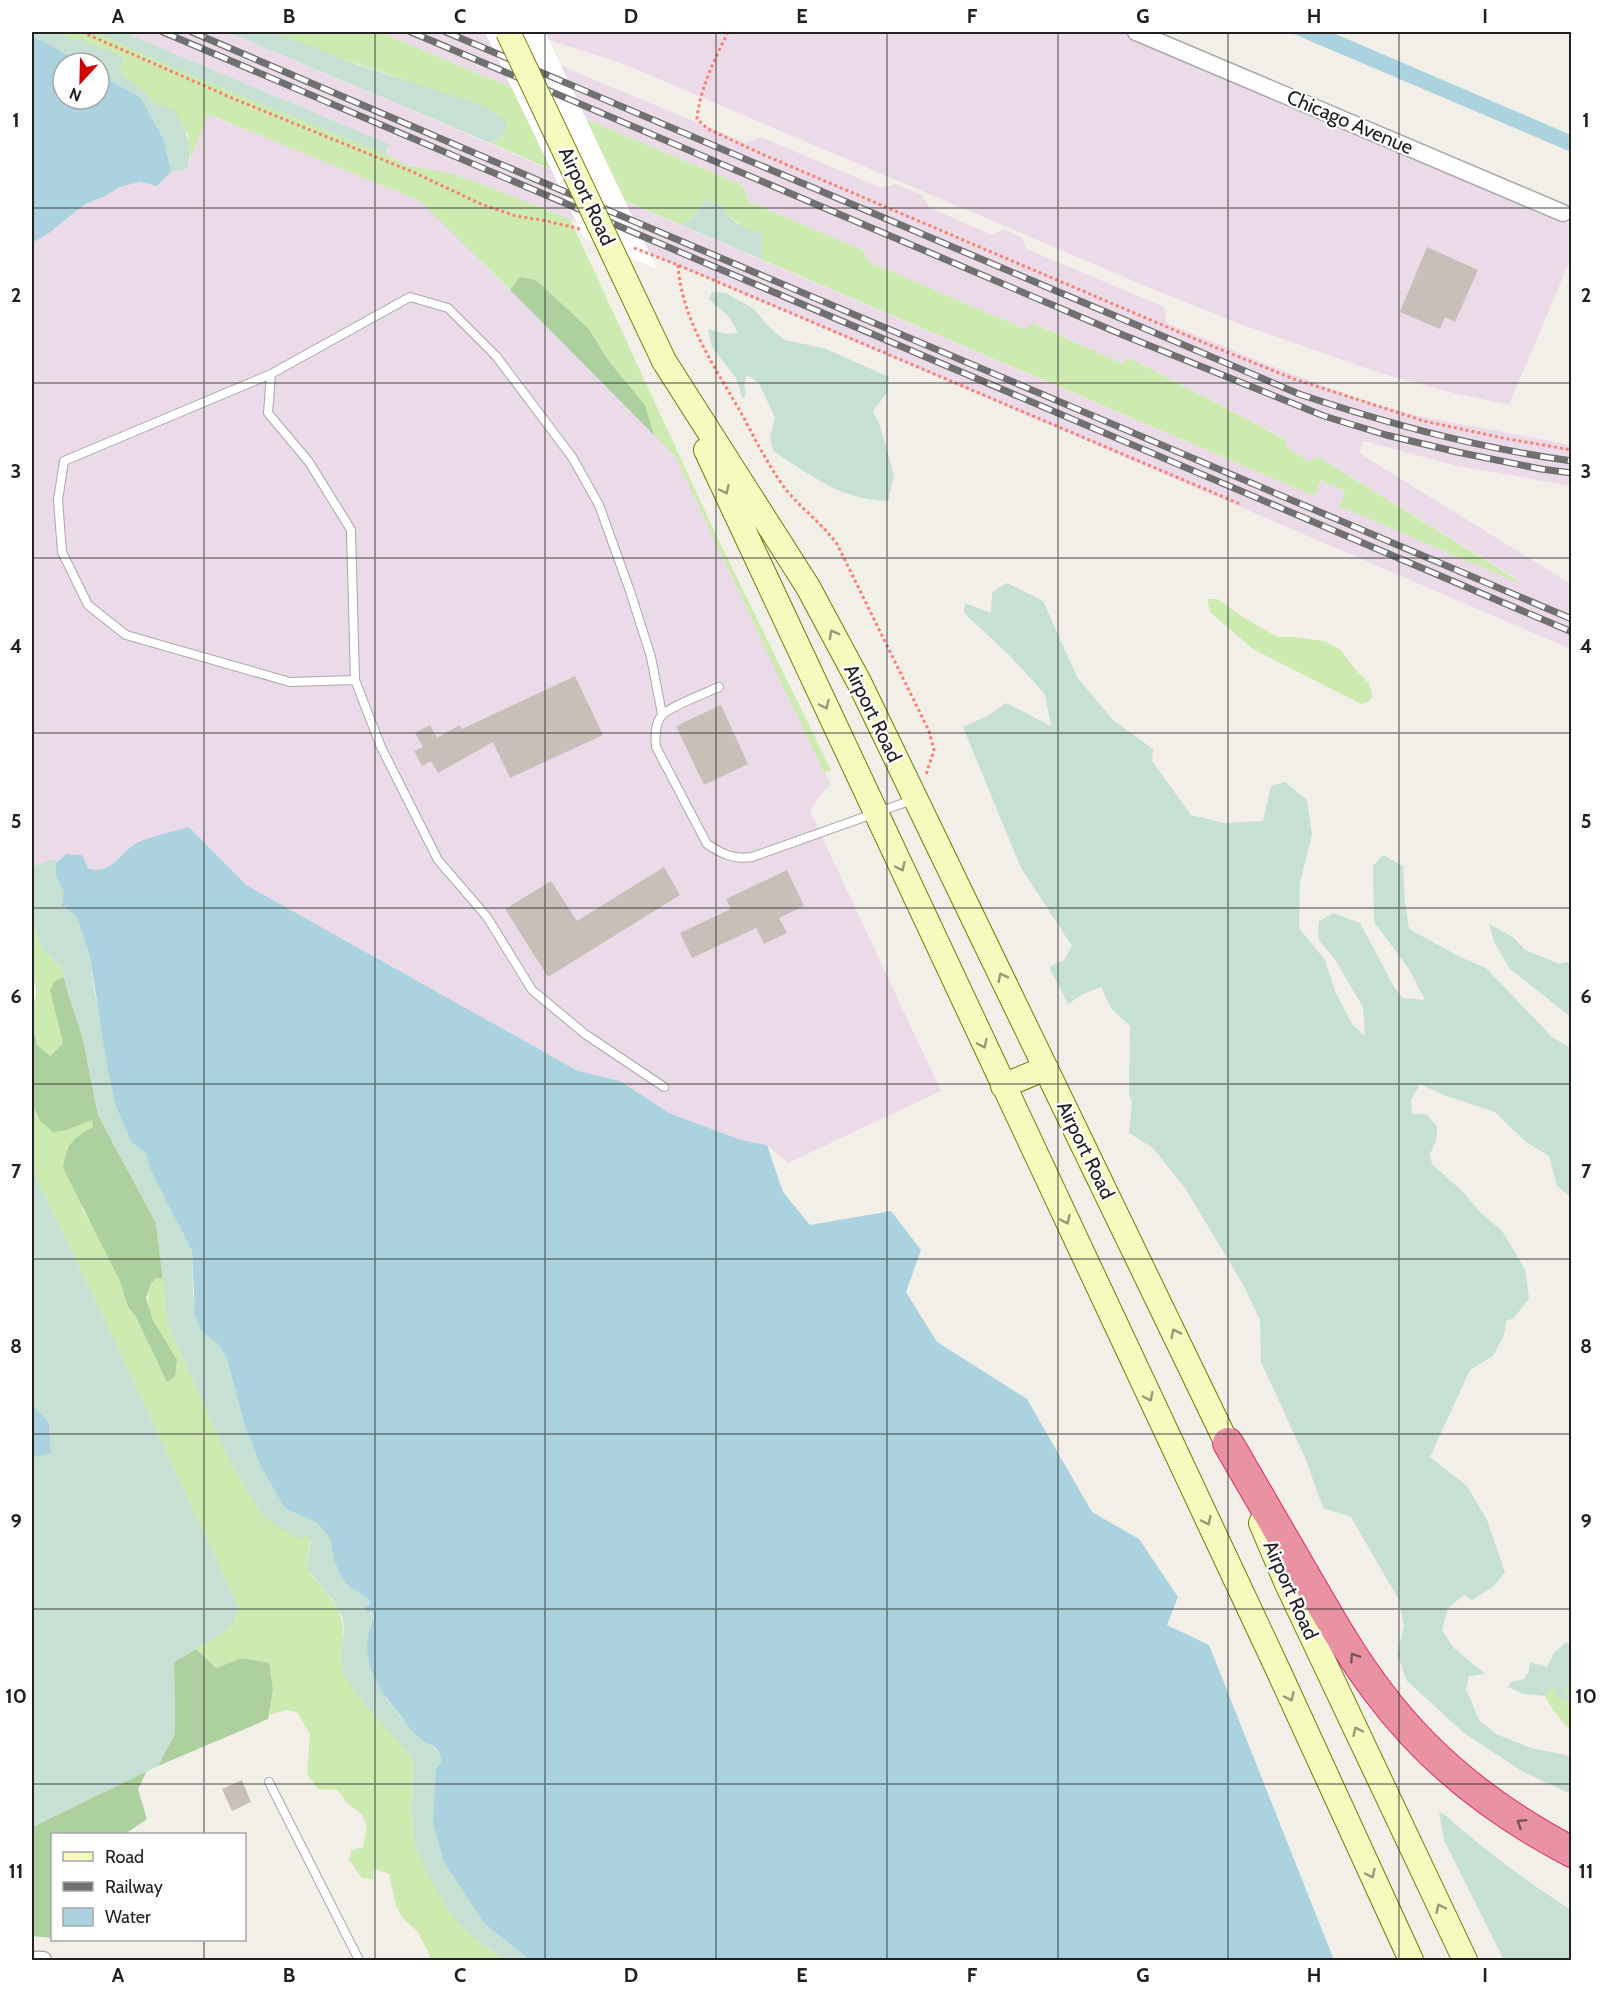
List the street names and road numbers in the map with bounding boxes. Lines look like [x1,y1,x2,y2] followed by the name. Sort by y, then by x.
[1283,85,1417,159] street label: Chicago Avenue
[554,143,620,249] street label: Airport Road
[839,660,907,766] street label: Airport Road
[1052,1097,1120,1203] street label: Airport Road
[1258,1537,1324,1643] street label: Airport Road

